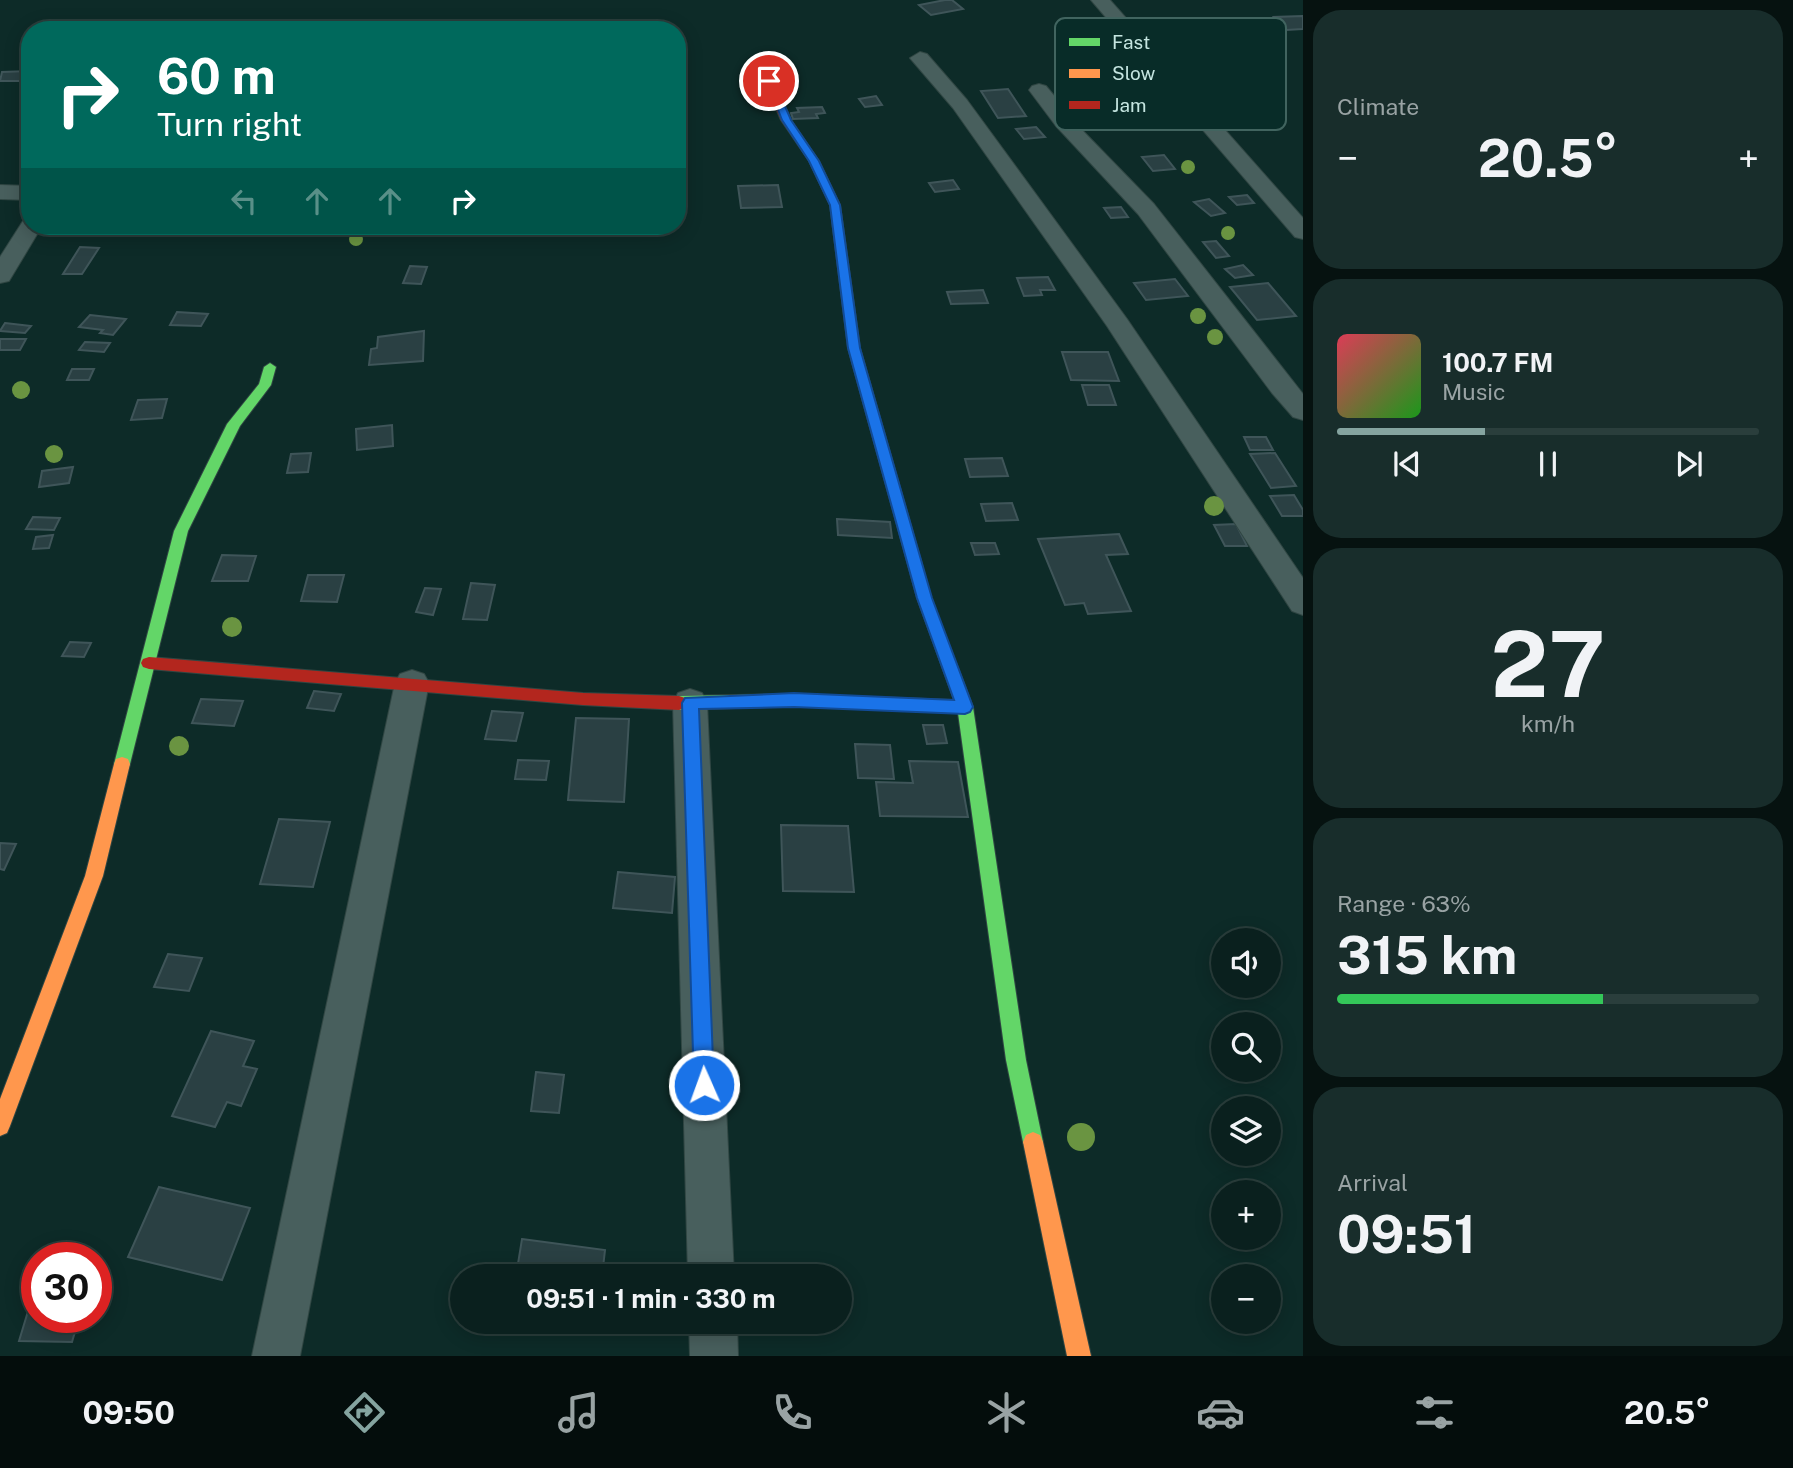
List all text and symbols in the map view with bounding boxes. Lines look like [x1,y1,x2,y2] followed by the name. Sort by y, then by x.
[1055,18,1286,130] legend
[1112,31,1150,53] text: Fast
[157,47,276,105] text: 60 m
[42,49,133,140] icon: right
[739,51,799,111] pin
[750,62,788,100] icon: arrive
[1112,62,1156,84] text: Slow
[1337,93,1419,120] text: Climate
[1112,94,1146,116] text: Jam
[157,106,302,143] text: Turn right
[1478,128,1618,189] text: 20.5°
[1337,136,1358,181] text: −
[1738,136,1759,181] text: +
[225,182,263,220] icon: left
[298,182,336,220] icon: ahead
[371,182,409,220] icon: ahead
[444,182,482,220] icon: right
[1442,347,1553,378] text: 100.7 FM
[1442,378,1506,405] text: Music
[1388,445,1426,483] icon: previous
[1529,445,1567,483] icon: pause
[1670,445,1708,483] icon: next
[1491,611,1605,717] text: 27
[1521,710,1575,737] text: km/h
[1337,890,1471,917] text: Range · 63%
[1337,925,1517,986] text: 315 km
[1211,928,1281,1334] map controls
[1211,928,1281,998] button: sound
[1211,1012,1281,1082] button: search
[667,1048,741,1122] position arrow
[1211,1096,1281,1166] button: layers
[1337,1169,1408,1196] text: Arrival
[1211,1180,1281,1250] button: +
[1337,1204,1476,1265] text: 09:51
[21,1242,112,1333] speed limit sign: 30
[1211,1264,1281,1334] button: −
[526,1283,776,1314] text: 09:51 · 1 min · 330 m
[340,1388,389,1437] icon: directions
[554,1388,603,1437] icon: music
[768,1388,817,1437] icon: phone
[982,1388,1031,1437] icon: climate
[1196,1388,1245,1437] icon: car
[1410,1388,1459,1437] icon: filters
[83,1394,175,1431] text: 09:50
[1624,1394,1710,1431] text: 20.5°

